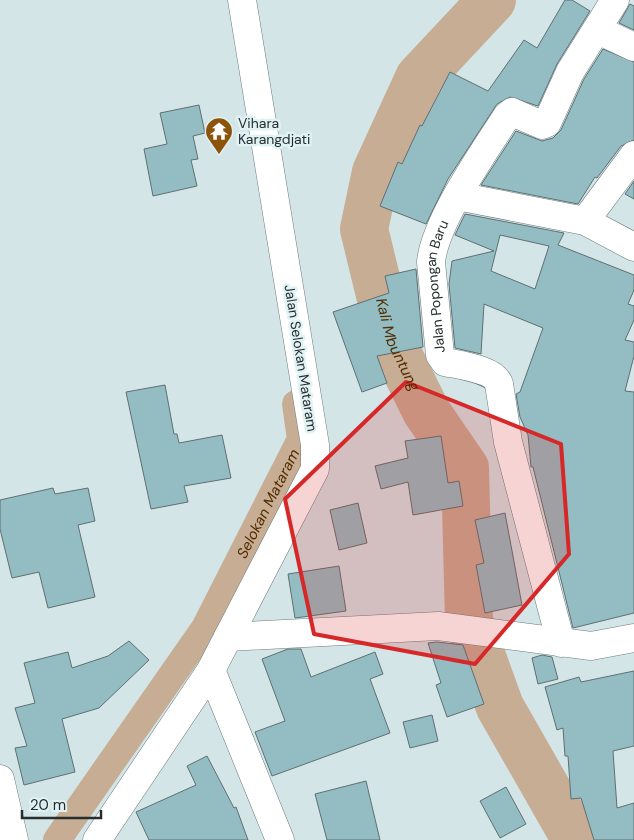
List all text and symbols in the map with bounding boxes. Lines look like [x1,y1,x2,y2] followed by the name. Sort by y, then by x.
[238,114,310,148] place label: Vihara Karangdjati
[204,116,234,155] temple icon: Vihara Karangdjati
[422,217,452,354] street label: Jalan Popongan Baru
[280,283,322,433] street label: Jalan Selokan Mataram
[371,296,425,395] water label: Kali Mbuntung
[232,446,304,562] water label: Selokan Mataram
[22,788,101,820] scale bar
[30,795,66,815] text: 20 m

